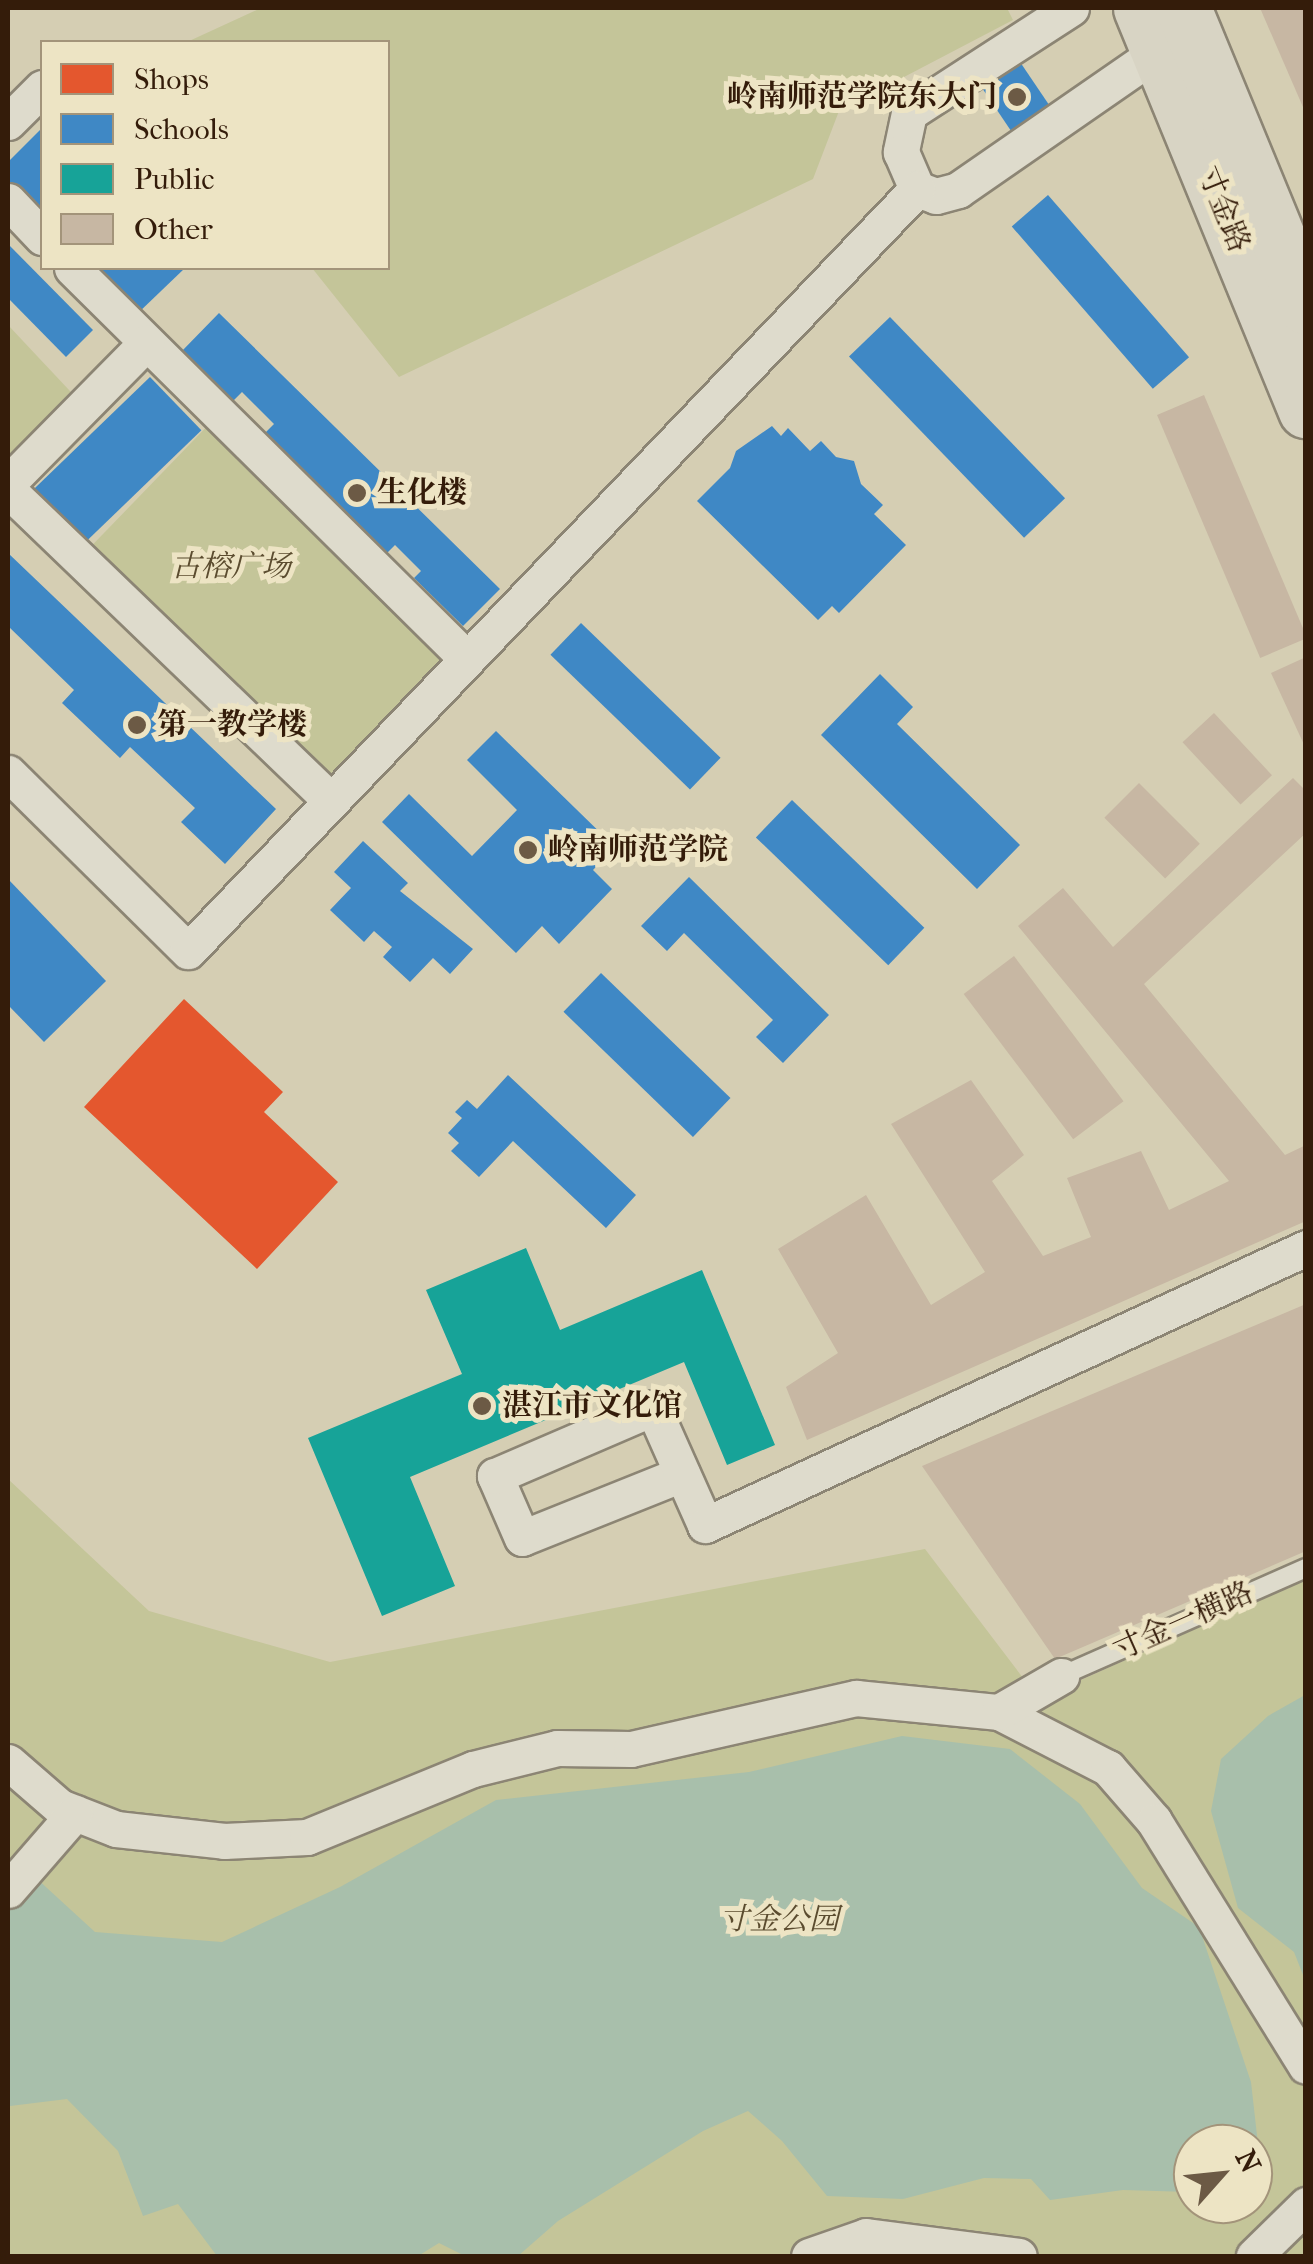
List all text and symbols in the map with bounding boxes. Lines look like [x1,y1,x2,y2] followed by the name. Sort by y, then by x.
[40,40,390,270] legend
[134,62,209,97] text: Shops
[727,79,997,115] place label: 岭南师范学院东大门
[1006,86,1028,108] marker: 岭南师范学院东大门
[134,112,229,147] text: Schools
[1189,161,1257,257] street label: 寸金路
[134,162,215,197] text: Public
[134,212,213,247] text: Other
[377,475,467,511] place label: 生化楼
[346,482,368,504] marker: 生化楼
[171,549,291,585] park label: 古榕广场
[157,707,307,743] place label: 第一教学楼
[126,714,148,736] marker: 第一教学楼
[548,832,728,868] place label: 岭南师范学院
[517,839,539,861] marker: 岭南师范学院
[502,1388,682,1424] place label: 湛江市文化馆
[471,1395,493,1417] marker: 湛江市文化馆
[1107,1575,1259,1669] street label: 寸金一横路
[719,1902,839,1938] park label: 寸金公园
[1173,2124,1273,2224] north arrow
[1229,2144,1268,2178] text: N

